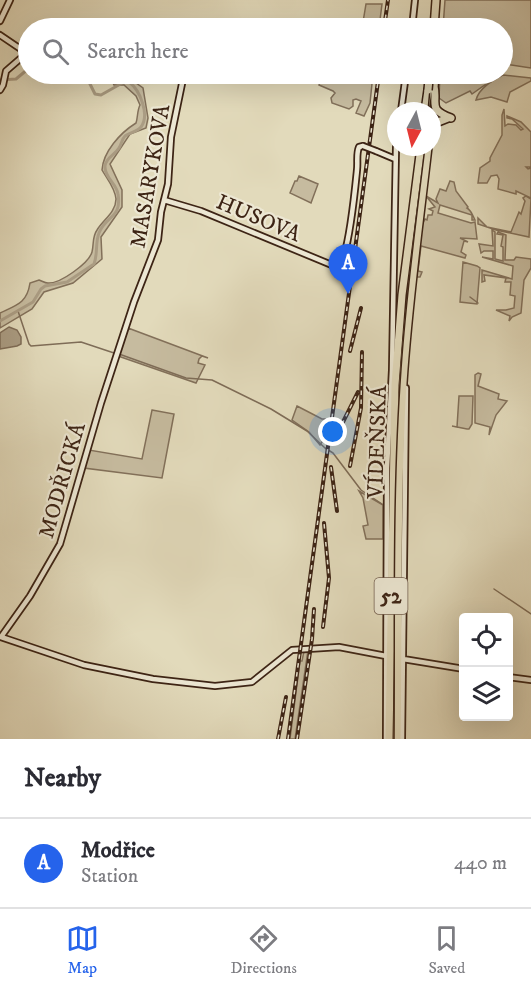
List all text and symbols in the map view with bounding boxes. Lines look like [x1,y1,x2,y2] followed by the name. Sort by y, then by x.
[18,18,513,84] search box
[39,35,72,68] icon: search
[87,38,189,65] text: Search here
[125,101,177,250] street label: MASARYKOVA
[387,102,441,156] north arrow
[212,188,306,249] street label: HUSOVA
[328,244,368,294] pin: A
[361,384,393,500] street label: VÍDEŇSKÁ
[318,417,347,446] your location
[32,418,92,541] street label: MODŘICKÁ
[374,578,408,614] road number: 52
[459,613,513,721] map controls
[459,613,513,667] button: locate
[459,667,513,721] button: layers
[24,762,101,795] text: Nearby
[81,837,155,864] text: Modřice
[37,851,50,876] text: A
[454,851,507,876] text: 440 m
[81,864,138,889] text: Station
[66,922,99,978] tab: Map
[230,922,297,978] tab: Directions
[428,922,465,978] tab: Saved

